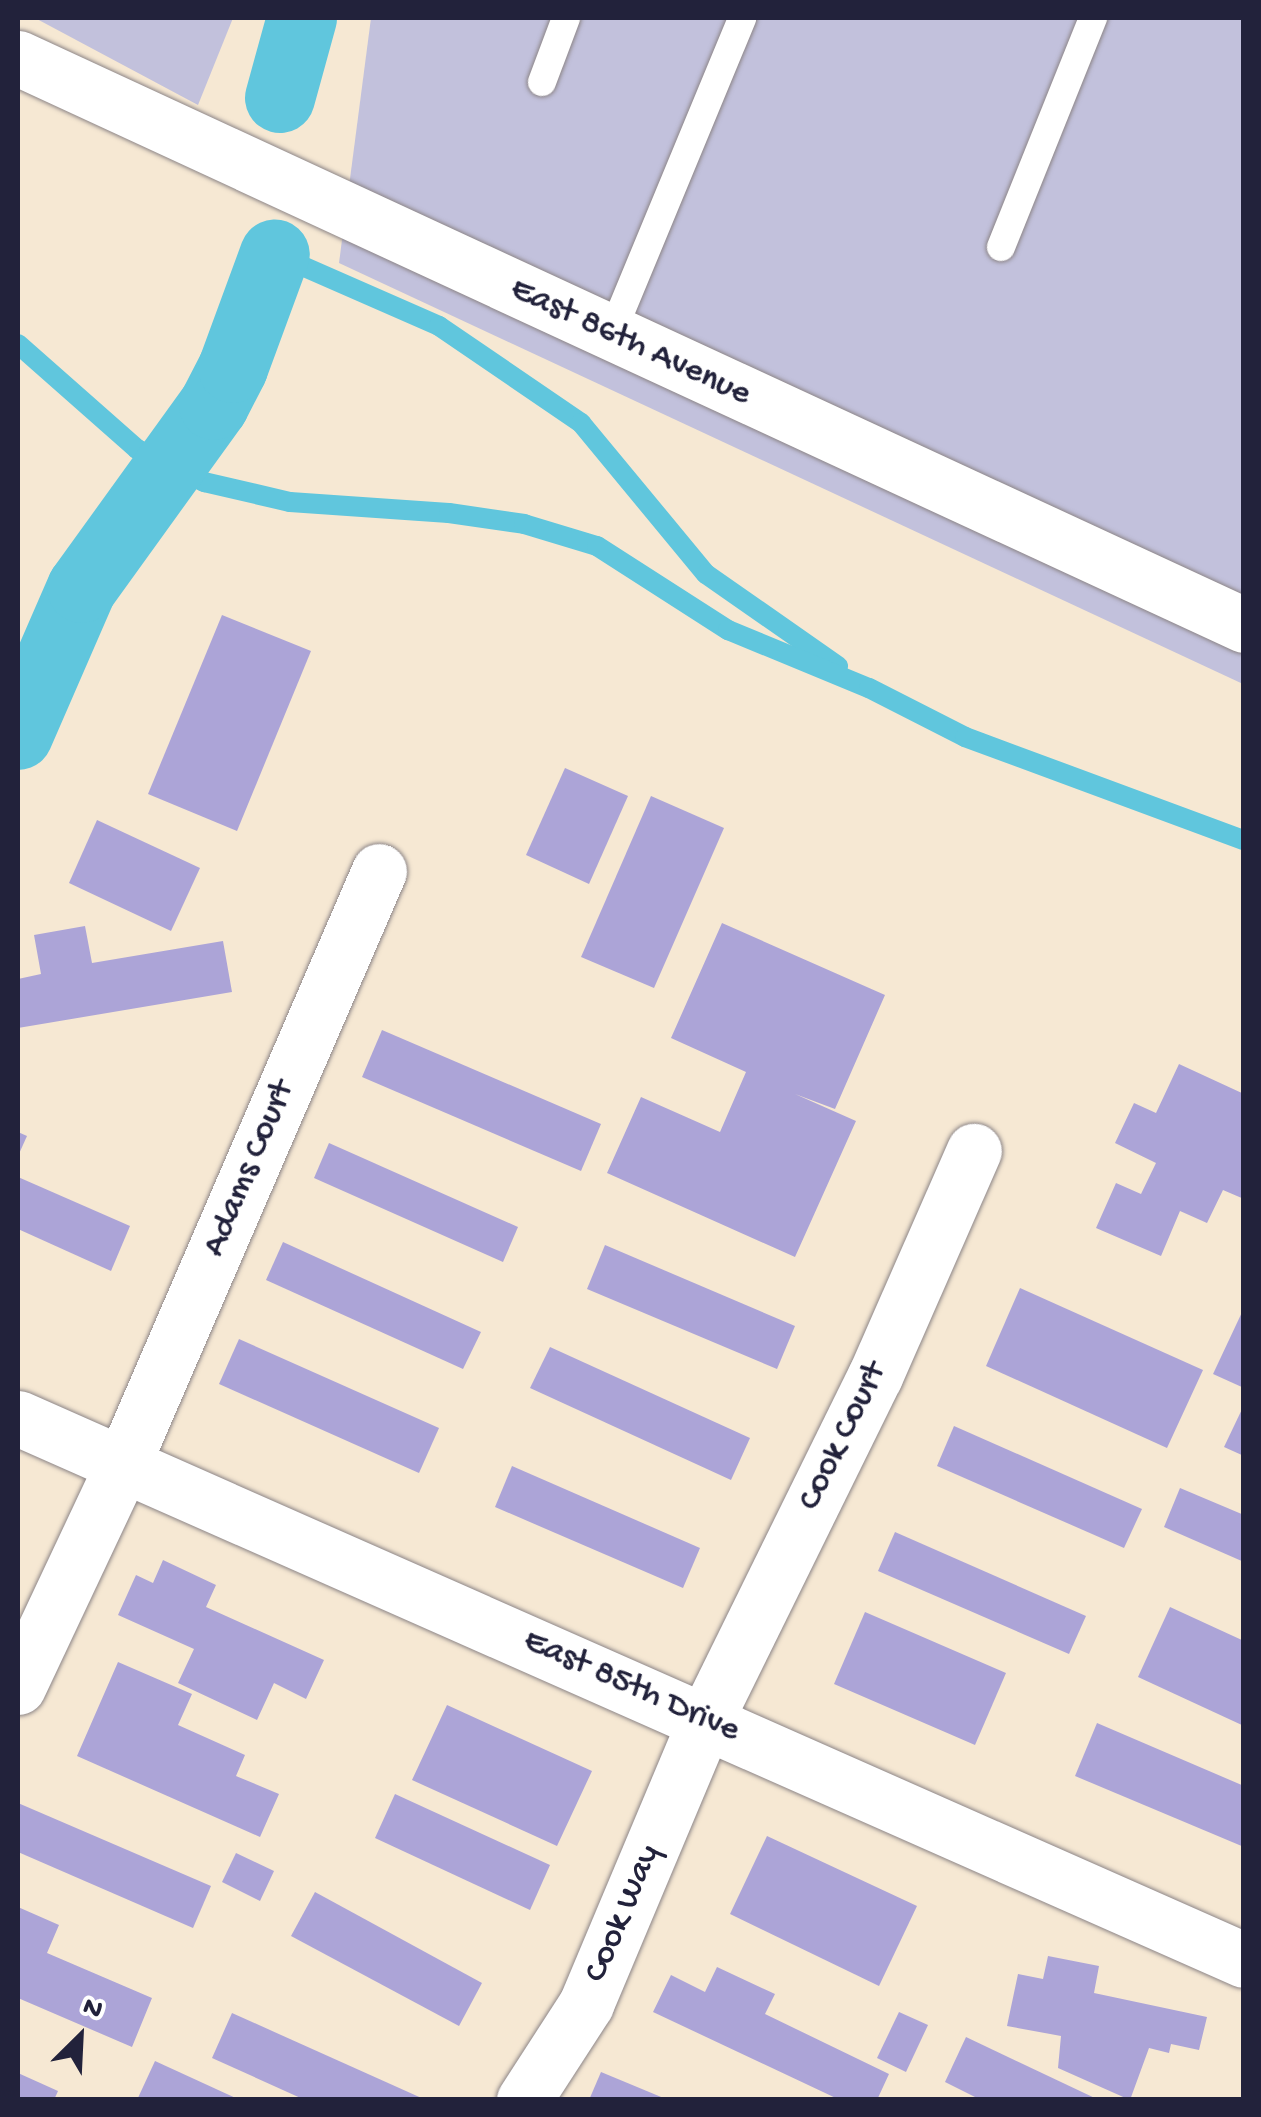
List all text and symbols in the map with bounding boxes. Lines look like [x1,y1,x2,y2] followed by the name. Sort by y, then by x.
[503,269,757,417] street label: East 86th Avenue
[194,1075,306,1263] street label: Adams Court
[790,1356,898,1518] street label: Cook Court
[517,1621,745,1753] street label: East 85th Drive
[576,1839,672,1989] street label: Cook Way
[30,1987,130,2087] north arrow
[77,1990,107,2028] text: N

